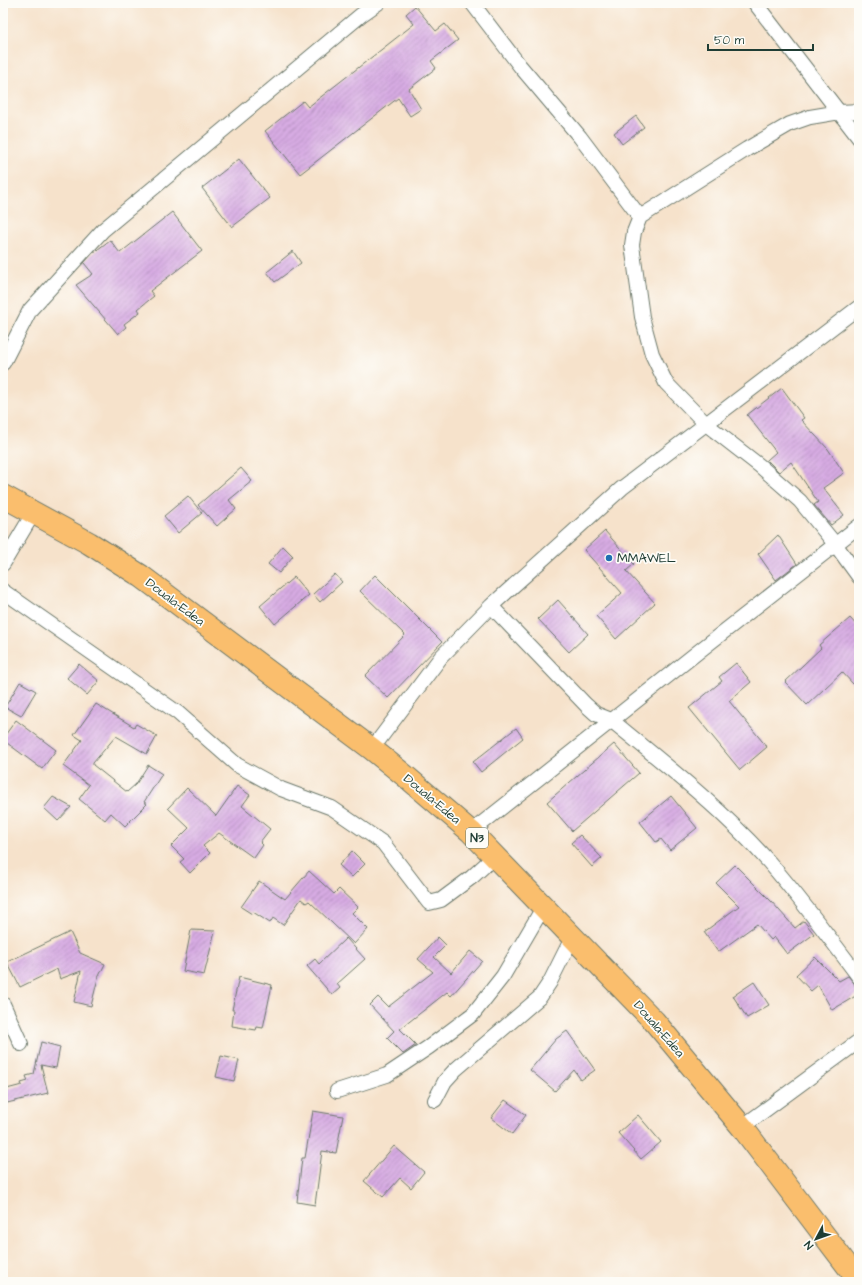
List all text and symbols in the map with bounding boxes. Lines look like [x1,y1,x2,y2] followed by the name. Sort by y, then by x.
[708,26,813,52] scale bar
[714,32,745,49] text: 50 m
[617,549,676,567] place label: MMAWEL
[604,553,614,563] marker: MMAWEL
[142,574,209,630] street label: Douala-Edea
[400,770,465,829] street label: Douala-Edea
[466,828,488,848] road number: N3
[629,997,689,1061] street label: Douala-Edea
[796,1219,836,1259] north arrow
[801,1238,817,1253] text: N

